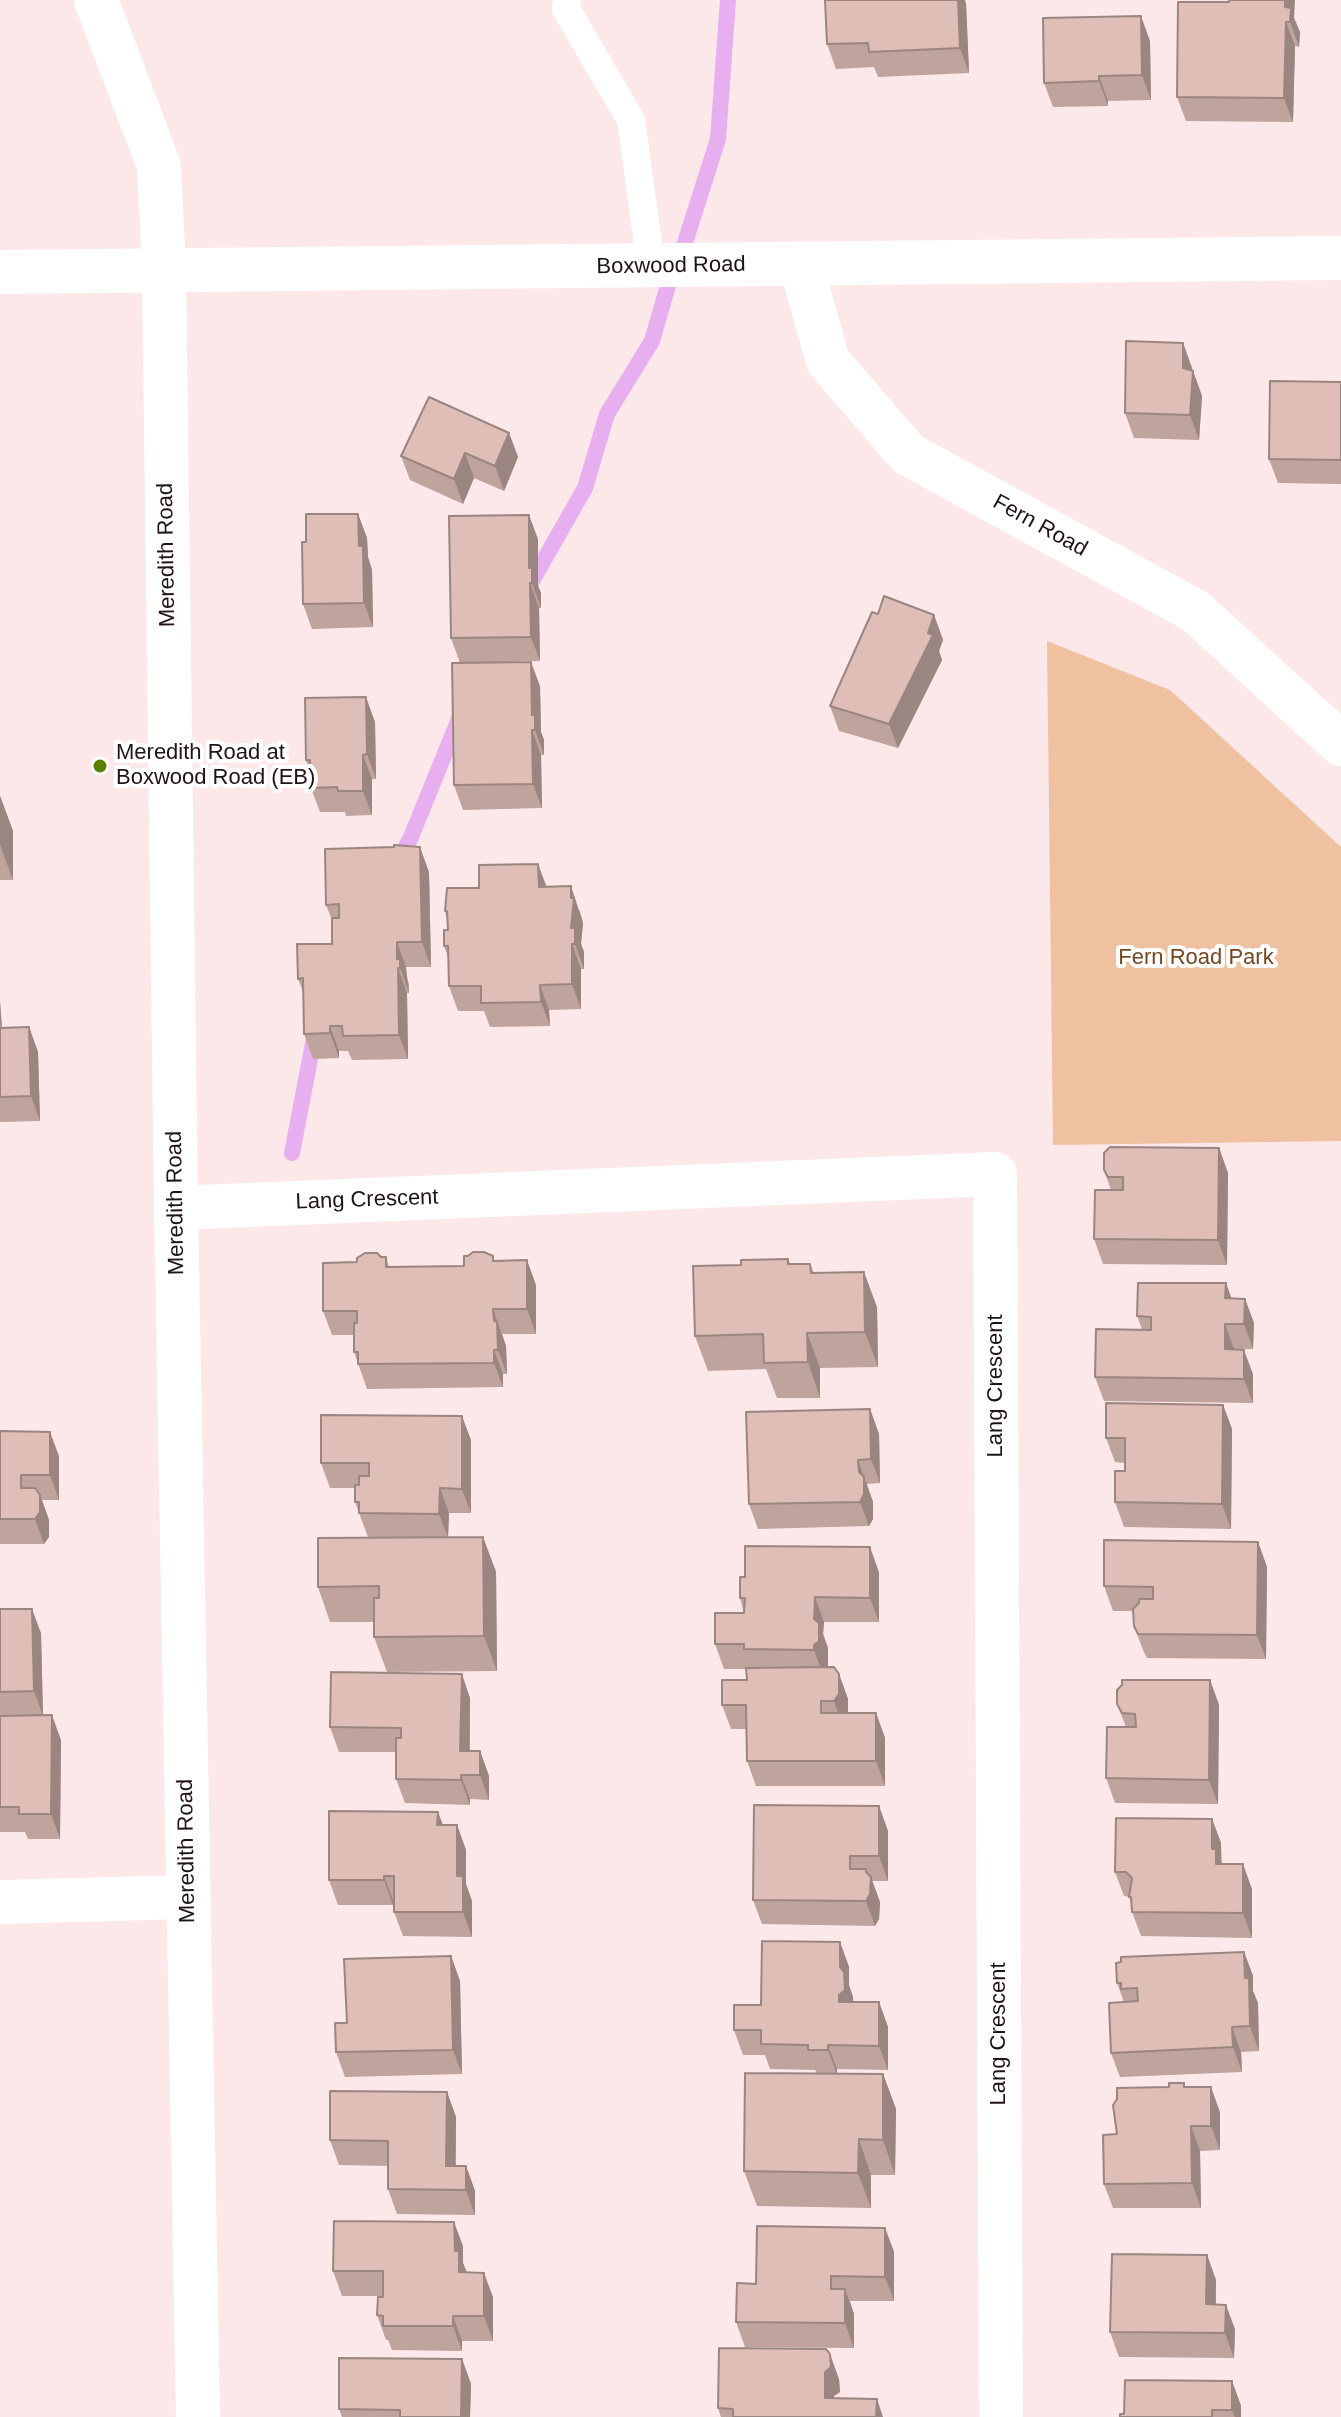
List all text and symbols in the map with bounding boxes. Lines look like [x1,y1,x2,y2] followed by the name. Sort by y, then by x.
[596,251,746,281] street label: Boxwood Road
[153,483,181,627] street label: Meredith Road
[988,489,1092,563] street label: Fern Road
[116,740,315,792] place label: Meredith Road at Boxwood Road (EB)
[91,757,109,775] marker: Meredith Road at Boxwood Road (EB)
[1118,945,1274,971] park label: Fern Road Park
[162,1131,190,1275] street label: Meredith Road
[295,1184,439,1216] street label: Lang Crescent
[983,1314,1009,1458] street label: Lang Crescent
[173,1779,201,1923] street label: Meredith Road
[986,1962,1012,2106] street label: Lang Crescent

